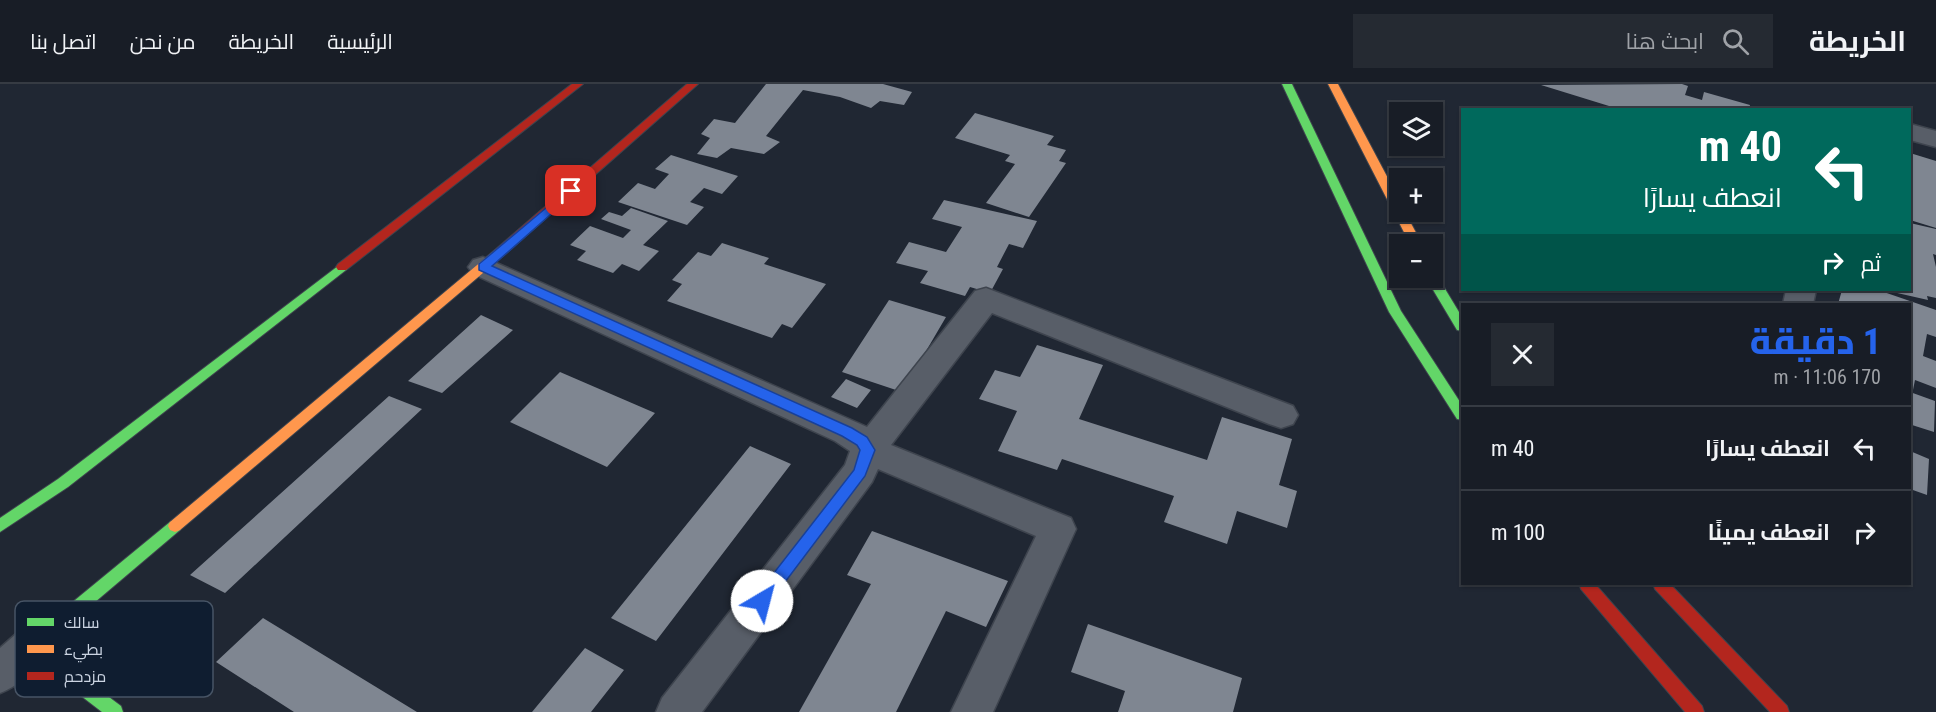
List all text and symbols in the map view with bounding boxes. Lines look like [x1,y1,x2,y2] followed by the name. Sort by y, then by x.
[1353,14,1773,68] search box
[1719,25,1752,58] icon: search
[1809,25,1906,58] text: الخريطة
[1625,29,1704,54] text: ابحث هنا
[30,30,97,54] text: اتصل بنا
[130,30,196,54] text: من نحن
[229,30,294,54] text: الخريطة
[327,30,393,54] text: الرئيسية
[1389,102,1443,288] map controls
[1389,102,1443,156] button: layers
[1699,122,1782,171] text: 40 m
[1803,132,1881,210] icon: left
[545,165,596,216] pin
[1389,168,1443,222] button: +
[554,174,587,207] icon: arrive
[1643,182,1782,214] text: انعطف يسارًا
[1389,234,1443,288] button: −
[1816,246,1849,279] icon: right
[1861,251,1881,276] text: ثم
[1750,321,1881,363] text: 1 دقيقة
[1491,323,1554,386] button: close
[1774,365,1881,389] text: 170 m · 11:06
[1848,432,1881,465] icon: left
[1491,436,1534,461] text: 40 m
[1705,436,1830,461] text: انعطف يسارًا
[1848,516,1881,549] icon: right
[1491,520,1545,545] text: 100 m
[1708,520,1830,545] text: انعطف يمينًا
[730,569,794,633] position arrow
[15,601,213,697] legend
[64,613,99,632] text: سالك
[64,640,103,663] text: بطيء
[64,667,106,688] text: مزدحم

